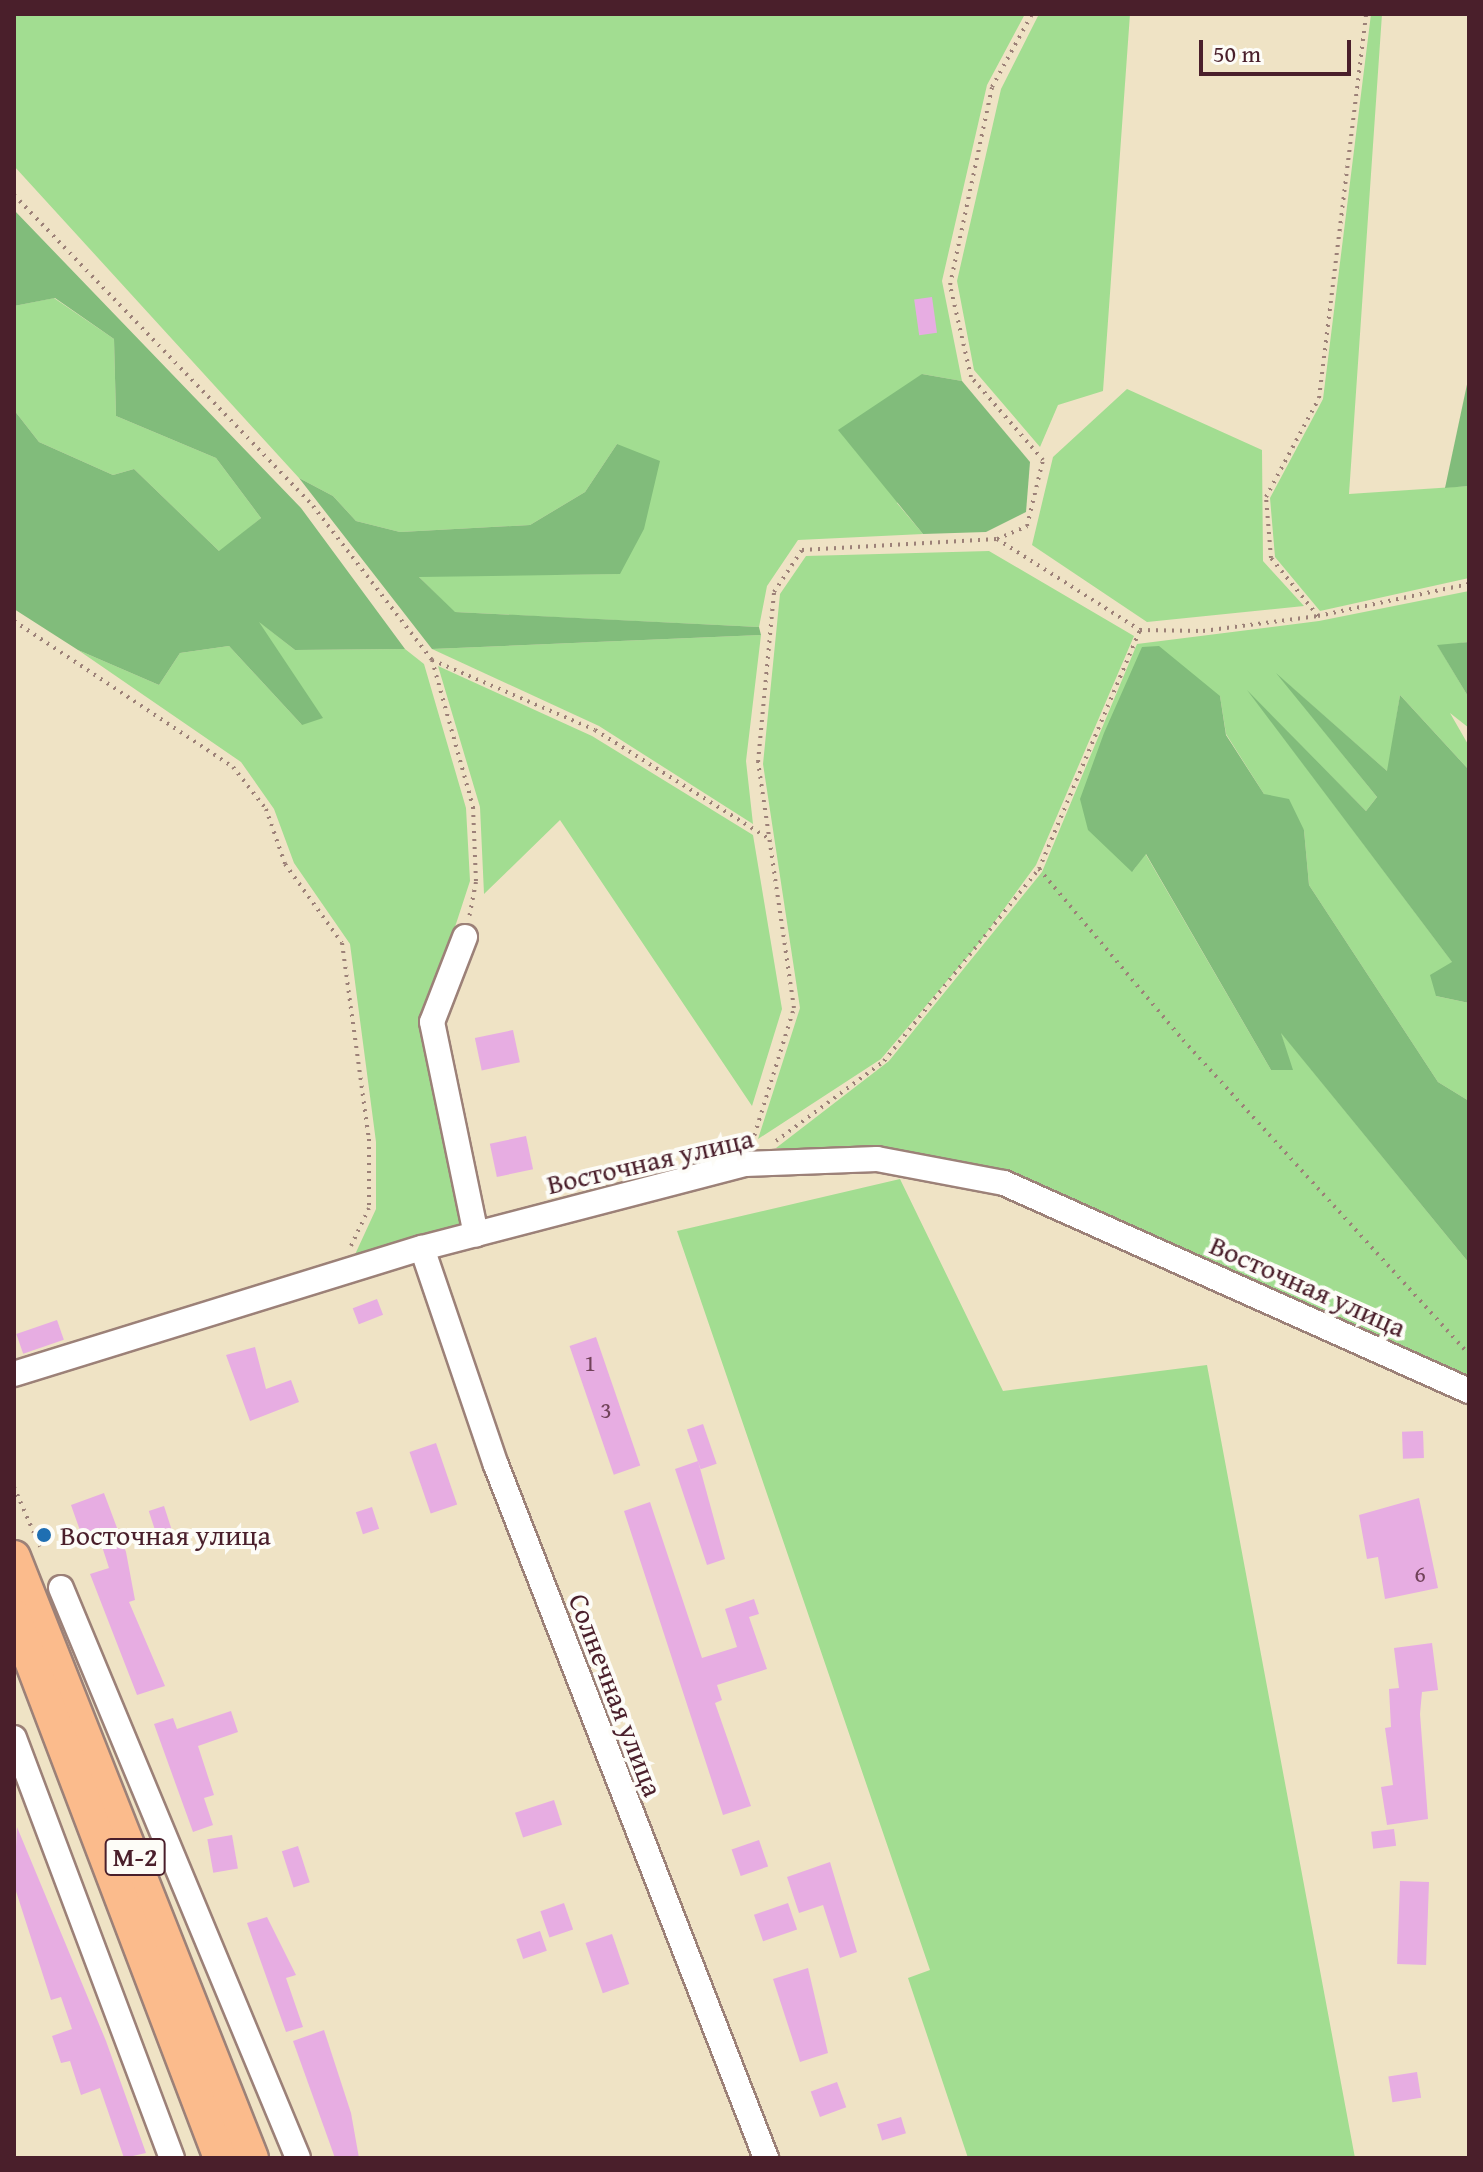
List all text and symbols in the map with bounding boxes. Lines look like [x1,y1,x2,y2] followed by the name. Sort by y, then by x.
[1203,24,1355,74] scale bar
[1213,36,1261,71] text: 50 m
[543,1121,757,1201] street label: Восточная улица
[1205,1228,1411,1344] street label: Восточная улица
[584,1349,596,1377] house number: 1
[600,1396,612,1424] house number: 3
[60,1518,271,1552] place label: Восточная улица
[35,1526,53,1544] marker: Восточная улица
[1414,1560,1426,1588] house number: 6
[562,1589,670,1801] street label: Солнечная улица
[103,1835,167,1879] road number: М-2

